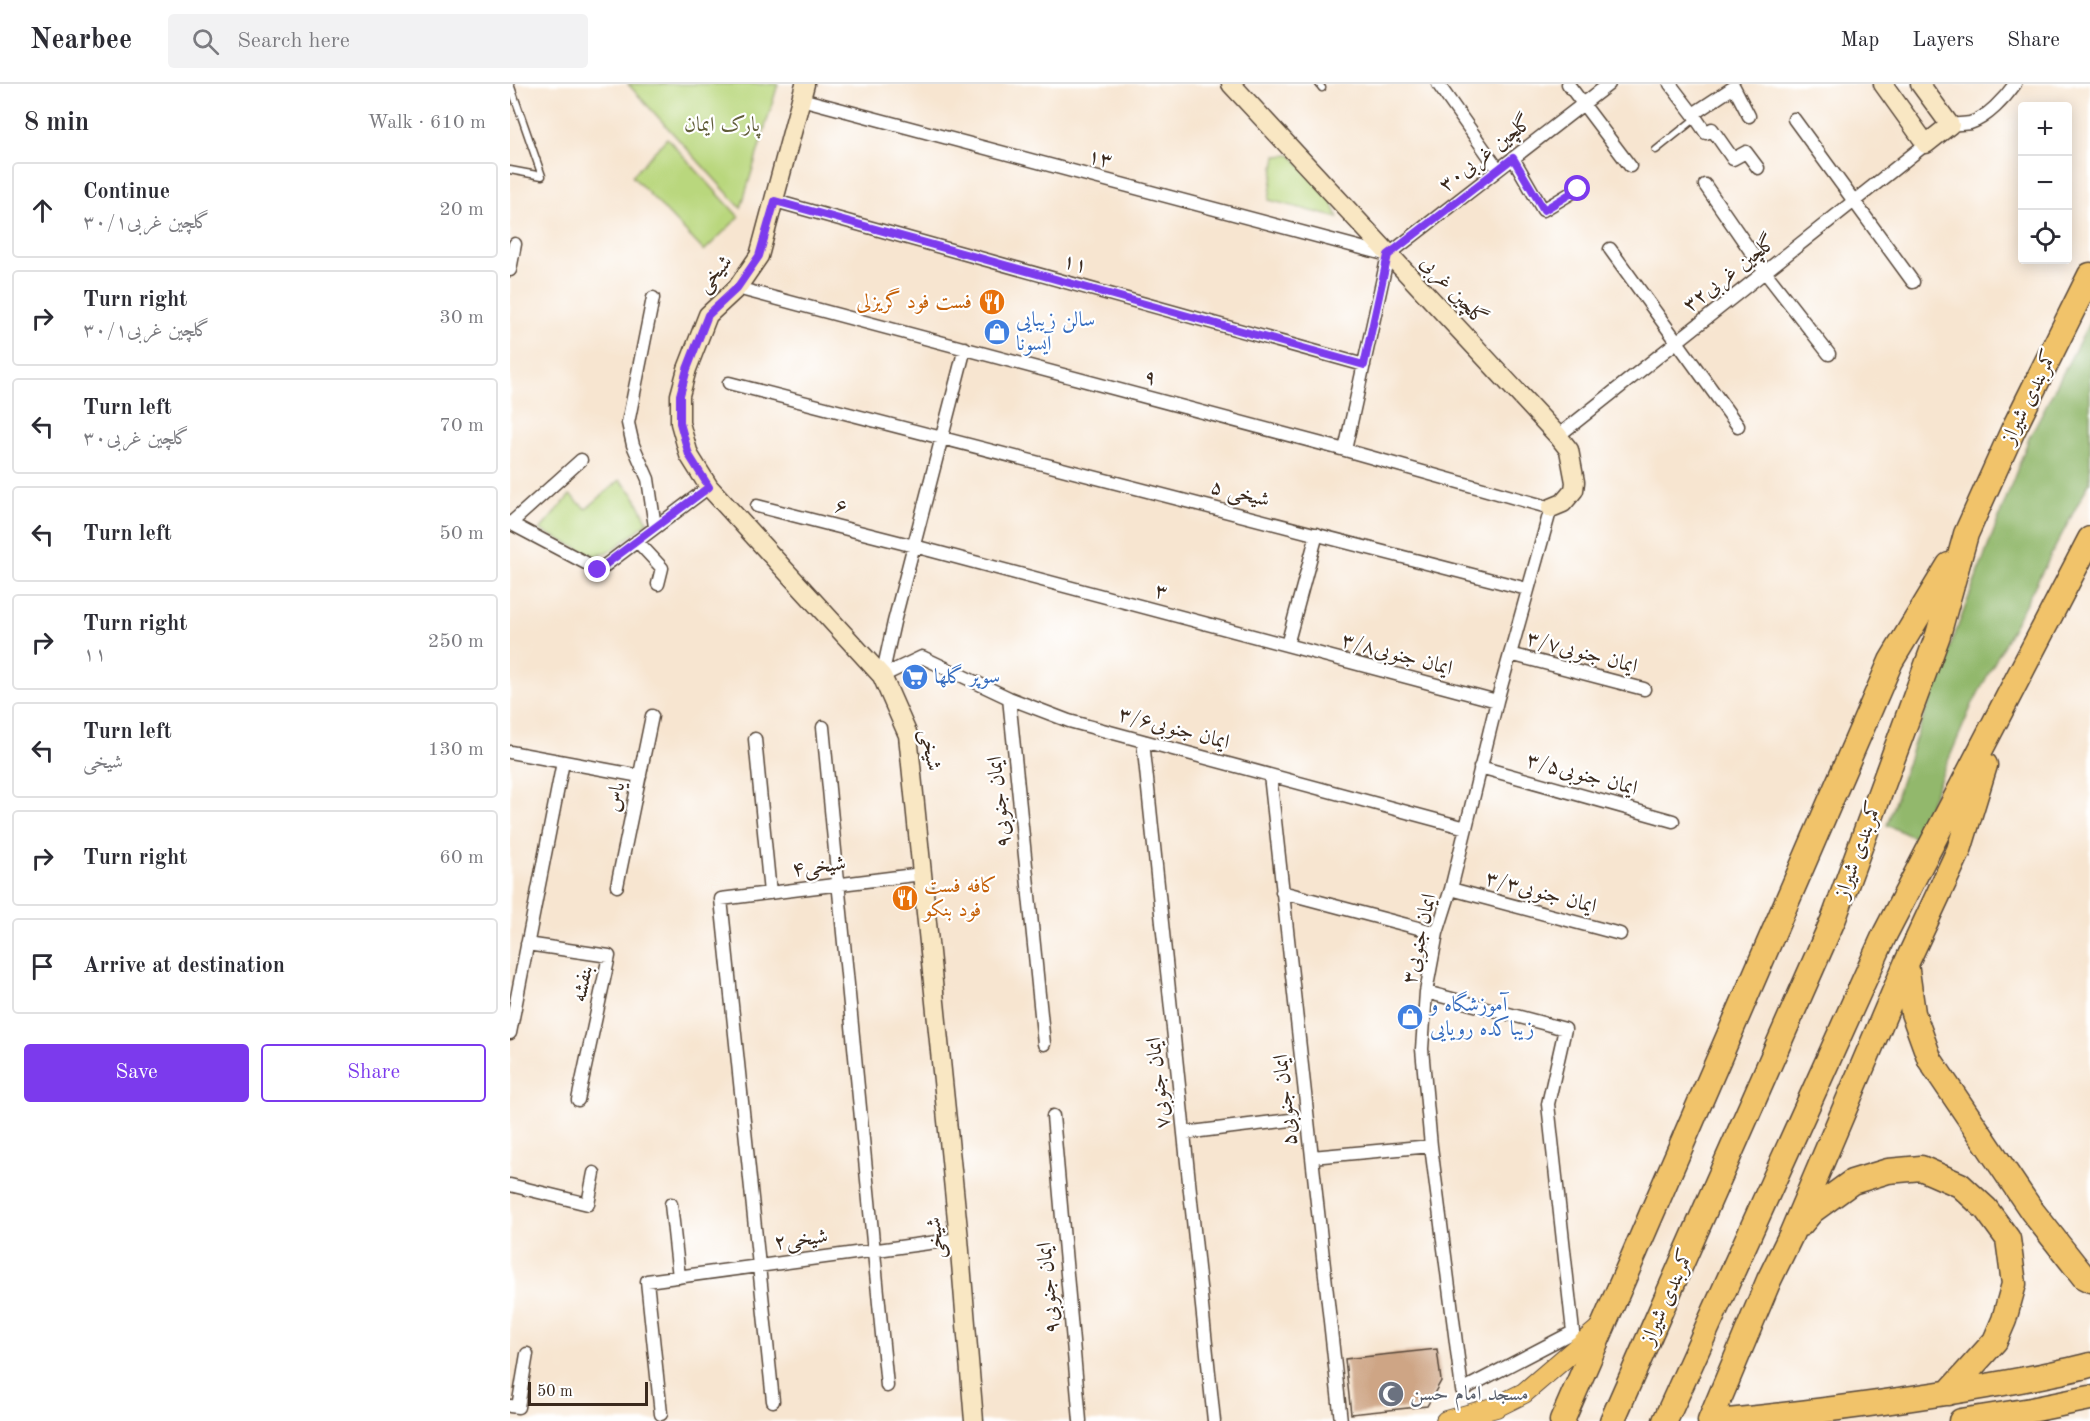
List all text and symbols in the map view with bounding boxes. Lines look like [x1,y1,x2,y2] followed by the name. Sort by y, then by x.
[168,14,588,68] search box
[189,25,222,58] icon: search
[30,27,132,55] text: Nearbee
[237,30,350,52] text: Search here
[1840,30,1879,51] text: Map
[1912,30,1974,51] text: Layers
[2007,30,2060,51] text: Share
[2018,102,2072,264] map controls
[2018,102,2072,156] button: +
[1433,108,1538,199] street label: گلچین غربی۳۰
[24,110,89,136] text: 8 min
[367,113,486,133] text: Walk · 610 m
[684,114,761,139] park label: پارک ایمان
[1085,146,1115,172] street label: ۱۳
[2018,156,2072,210] button: −
[1564,175,1590,201] route start
[83,181,170,203] text: Continue
[26,194,59,227] icon: ahead
[439,200,484,220] text: 20 m
[2018,210,2072,264] button: locate
[83,213,210,233] text: گلچین غربی۳۰/۱
[1677,228,1782,319] street label: گلچین غربی۳۲
[1414,249,1493,332] street label: گلچین غربی
[693,251,738,298] street label: شیخی
[1060,251,1090,277] street label: ۱۱
[856,287,972,314] place label: فست فود گریزلی
[977,287,1007,317] restaurant icon: فست فود گریزلی
[83,289,187,311] text: Turn right
[26,302,59,335] icon: right
[439,308,484,328] text: 30 m
[1016,310,1095,356] place label: سالن زیبایی آیسونا
[982,317,1012,347] shop icon: سالن زیبایی آیسونا
[83,321,210,341] text: گلچین غربی۳۰/۱
[1996,346,2063,450] street label: کمربندی شیراز
[1141,366,1159,390] street label: ۹
[83,397,172,419] text: Turn left
[26,410,59,443] icon: left
[439,416,484,436] text: 70 m
[83,429,189,449] text: گلچین غربی۳۰
[1208,477,1272,513] street label: شیخی ۵
[832,495,850,519] street label: ۶
[26,518,59,551] icon: left
[83,523,172,545] text: Turn left
[439,524,484,544] text: 50 m
[584,556,610,582] route end
[1152,580,1170,604] street label: ۳
[83,613,187,635] text: Turn right
[26,626,59,659] icon: right
[1524,628,1640,681] street label: ایمان جنوبی۳/۷
[1339,630,1455,683] street label: ایمان جنوبی۳/۸
[428,632,484,652] text: 250 m
[83,645,106,665] text: ۱۱
[900,662,930,692] supermarket icon: سوپر گلها
[934,663,1000,689] place label: سوپر گلها
[1116,704,1232,757] street label: ایمان جنوبی۳/۶
[83,721,172,743] text: Turn left
[914,727,944,773] street label: شیخی
[26,734,59,767] icon: left
[428,740,484,760] text: 130 m
[1524,750,1640,803] street label: ایمان جنوبی۳/۵
[83,753,123,773] text: شیخی
[985,755,1018,849] street label: ایمان جنوبی۹
[603,779,631,814] street label: یاس
[1829,798,1887,904] street label: کمربندی شیراز
[26,842,59,875] icon: right
[83,847,187,869] text: Turn right
[439,848,484,868] text: 60 m
[791,853,848,883] street label: شیخی۴
[1483,868,1599,921] street label: ایمان جنوبی۳/۳
[922,875,997,922] place label: کافه فست فود بنکو
[890,883,920,913] restaurant icon: کافه فست فود بنکو
[1399,892,1444,987] street label: ایمان جنوبی۳
[26,950,59,983] icon: arrive
[83,955,285,977] text: Arrive at destination
[569,964,597,1004] street label: بنفشه
[1428,991,1534,1042] place label: آموزشگاه و زیباکده رویایی
[1395,1002,1425,1032] shop icon: آموزشگاه و زیباکده رویایی
[1144,1036,1177,1130] street label: ایمان جنوبی۷
[24,1044,249,1102] button: Save
[261,1044,486,1102] button: Share
[1271,1053,1304,1147] street label: ایمان جنوبی۵
[924,1216,950,1260] street label: شیخی
[773,1226,830,1256] street label: شیخی۲
[1035,1241,1066,1335] street label: ایمان جنوبی۹
[1635,1245,1699,1350] street label: کمربندی شیراز
[528,1379,648,1406] scale bar
[1376,1379,1406,1409] mosque icon: مسجد امام حسن
[537,1384,573,1400] text: 50 m
[1410,1384,1529,1411] place label: مسجد امام حسن

